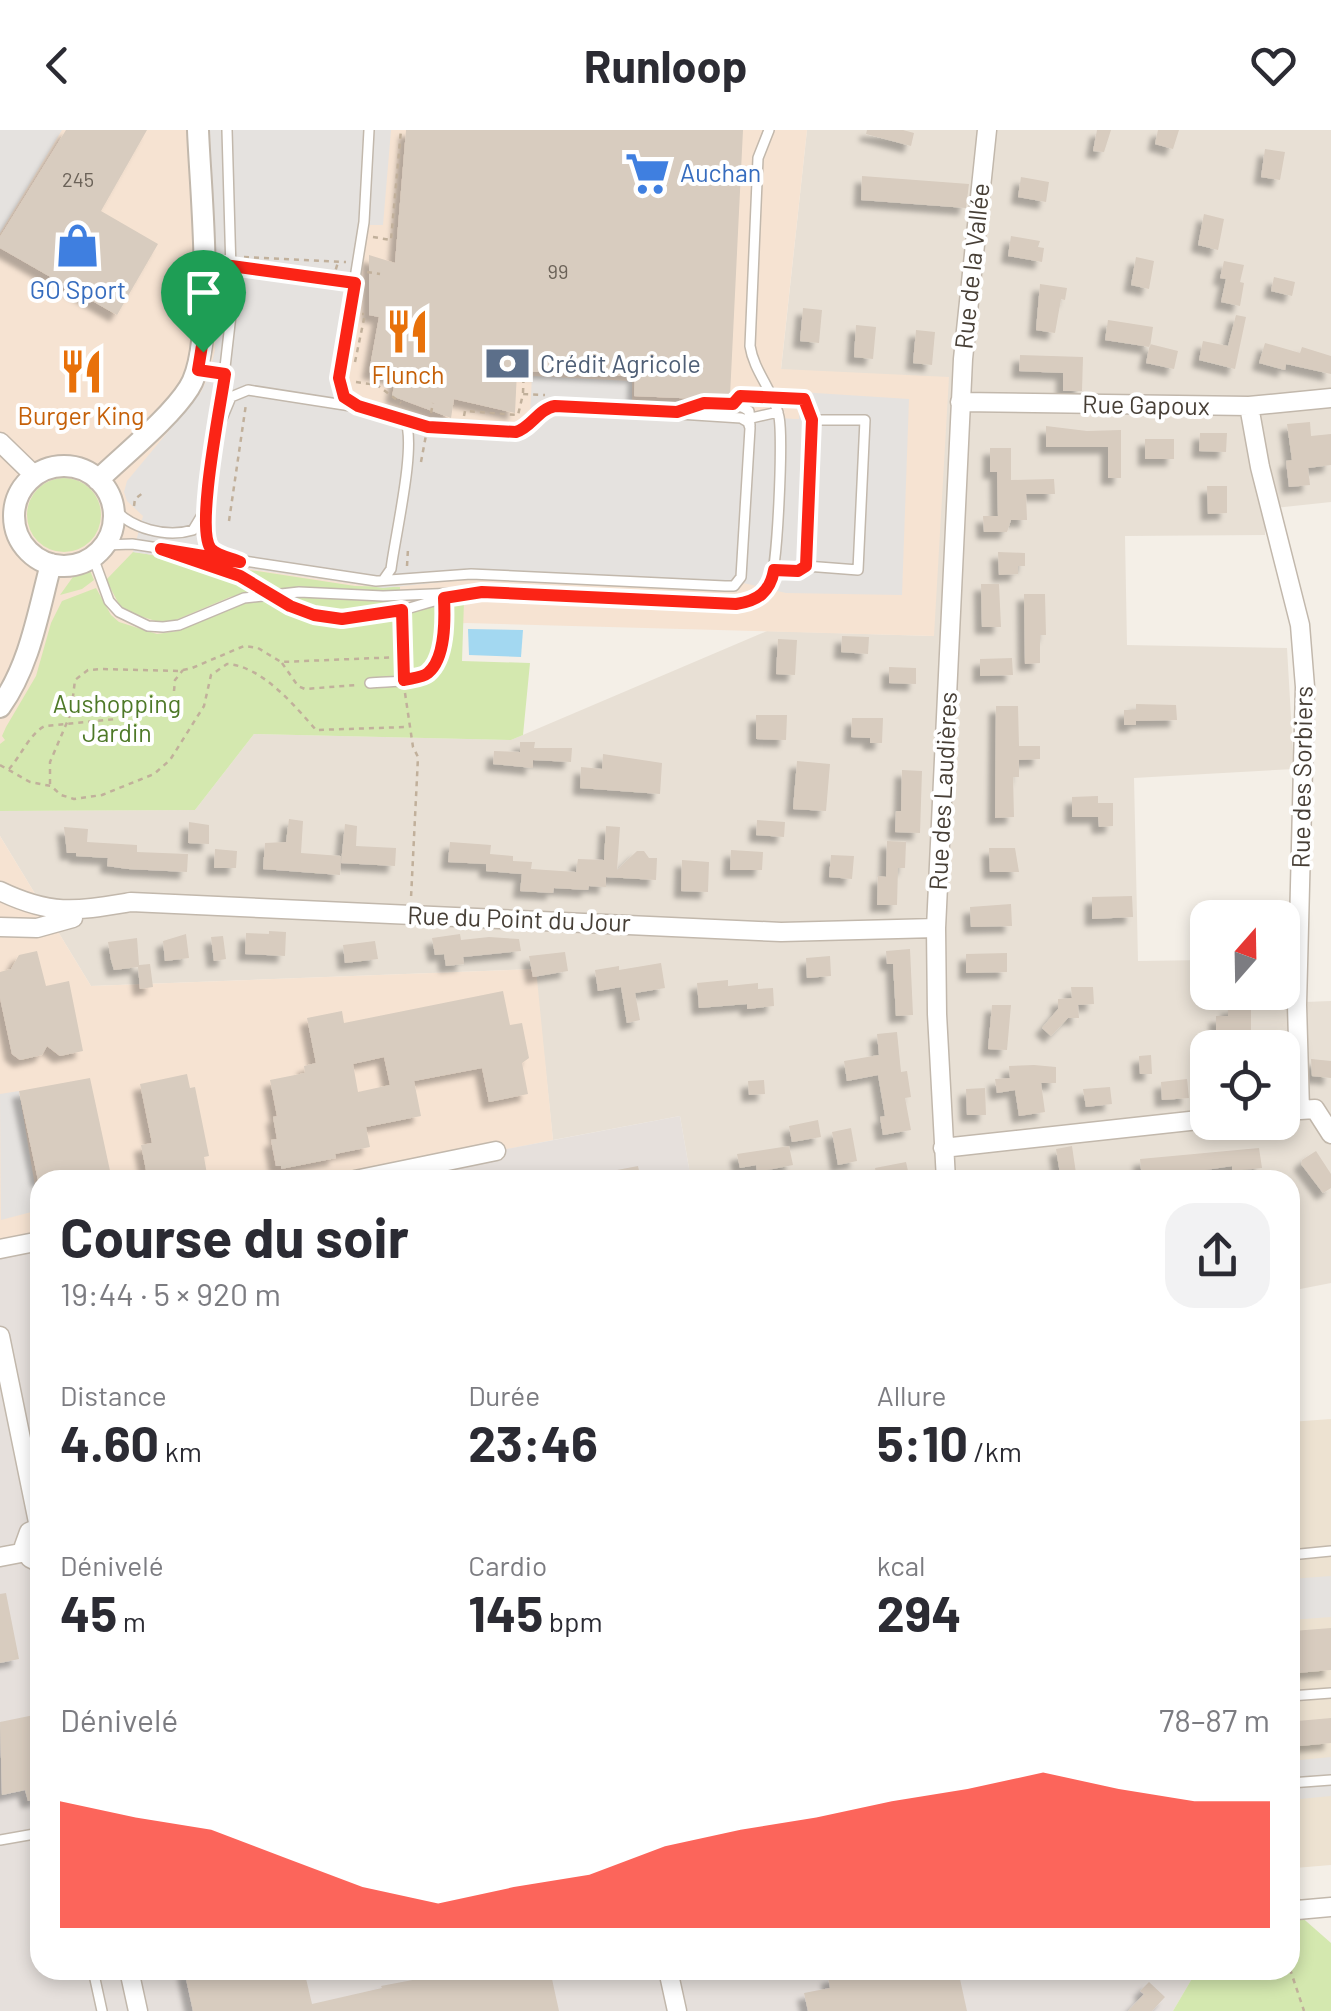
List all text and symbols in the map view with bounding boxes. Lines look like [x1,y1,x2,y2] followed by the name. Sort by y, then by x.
[30,38,85,93] icon: back
[584,38,747,92] text: Runloop
[1246,38,1301,93] icon: heart
[623,149,671,197] supermarket icon: Auchan
[680,157,761,187] place label: Auchan
[62,167,94,191] house number: 245
[947,181,995,350] street label: Rue de la Vallée
[54,222,102,270] shop icon: GO Sport
[161,250,246,353] pin
[548,259,568,283] house number: 99
[176,265,231,320] icon: arrive
[30,274,126,304] place label: GO Sport
[384,307,432,355] restaurant icon: Flunch
[483,340,531,388] bank icon: Crédit Agricole
[57,348,105,396] restaurant icon: Burger King
[540,348,701,378] place label: Crédit Agricole
[371,359,445,389] place label: Flunch
[1082,388,1210,420] street label: Rue Gapoux
[18,400,144,430] place label: Burger King
[1284,685,1318,868] street label: Rue des Sorbiers
[53,688,181,747] park label: Aushopping Jardin
[922,691,962,891] street label: Rue des Laudières
[407,899,631,937] street label: Rue du Point du Jour
[1190,900,1300,1010] north arrow
[1190,900,1300,1140] map controls
[1190,1030,1300,1140] button: locate
[60,1203,409,1269] text: Course du soir
[1165,1203,1270,1308] button: share
[60,1274,281,1312] text: 19:44 · 5 × 920 m
[60,1378,167,1412] text: Distance
[468,1378,540,1412] text: Durée
[877,1378,947,1412] text: Allure
[60,1412,159,1472] text: 4.60
[468,1412,598,1472] text: 23:46
[877,1412,968,1472] text: 5:10
[159,1434,202,1468] text: km
[968,1434,1022,1468] text: /km
[60,1548,164,1582] text: Dénivelé
[468,1548,547,1582] text: Cardio
[877,1548,925,1582] text: kcal
[60,1582,117,1642] text: 45
[468,1582,543,1642] text: 145
[877,1582,961,1642] text: 294
[117,1604,146,1638] text: m
[543,1604,603,1638] text: bpm
[60,1700,178,1738] text: Dénivelé
[1159,1700,1270,1738] text: 78–87 m

